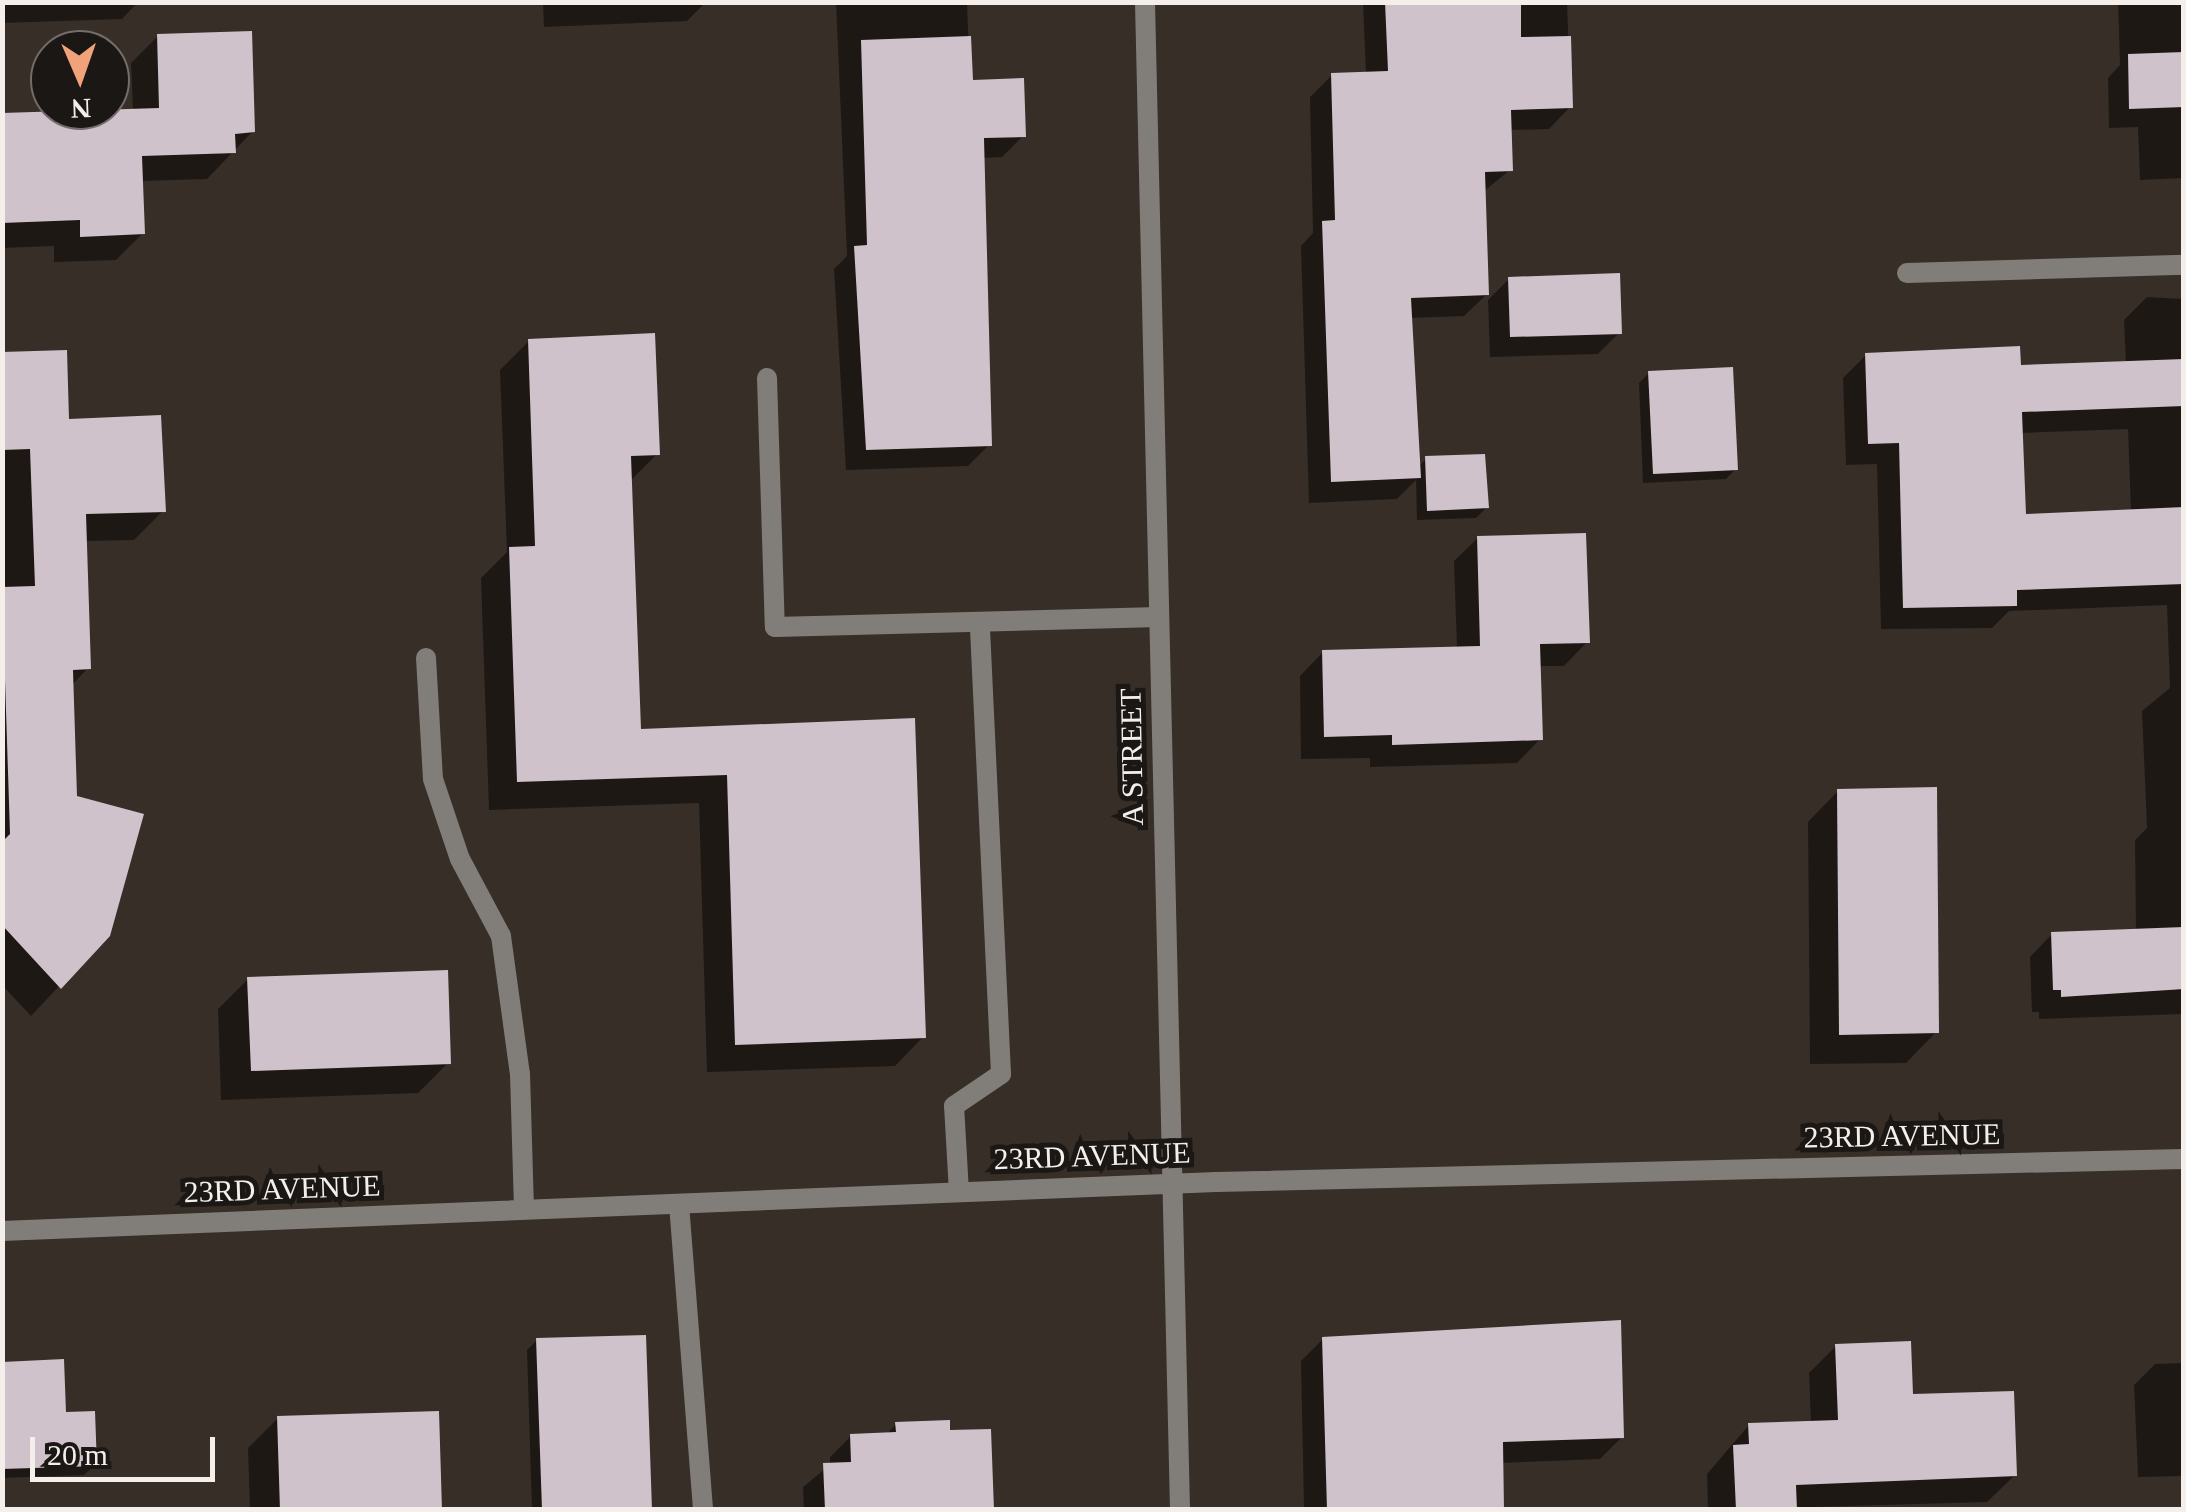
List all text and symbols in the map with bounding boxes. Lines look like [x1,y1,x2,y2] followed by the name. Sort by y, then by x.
[30,30,130,130] north arrow
[70,93,92,124] text: N
[1113,687,1151,827] street label: A STREET
[1802,1116,2002,1156] street label: 23RD AVENUE
[992,1135,1192,1177] street label: 23RD AVENUE
[182,1168,382,1210] street label: 23RD AVENUE
[35,1417,220,1479] scale bar
[47,1438,108,1471] text: 20 m

